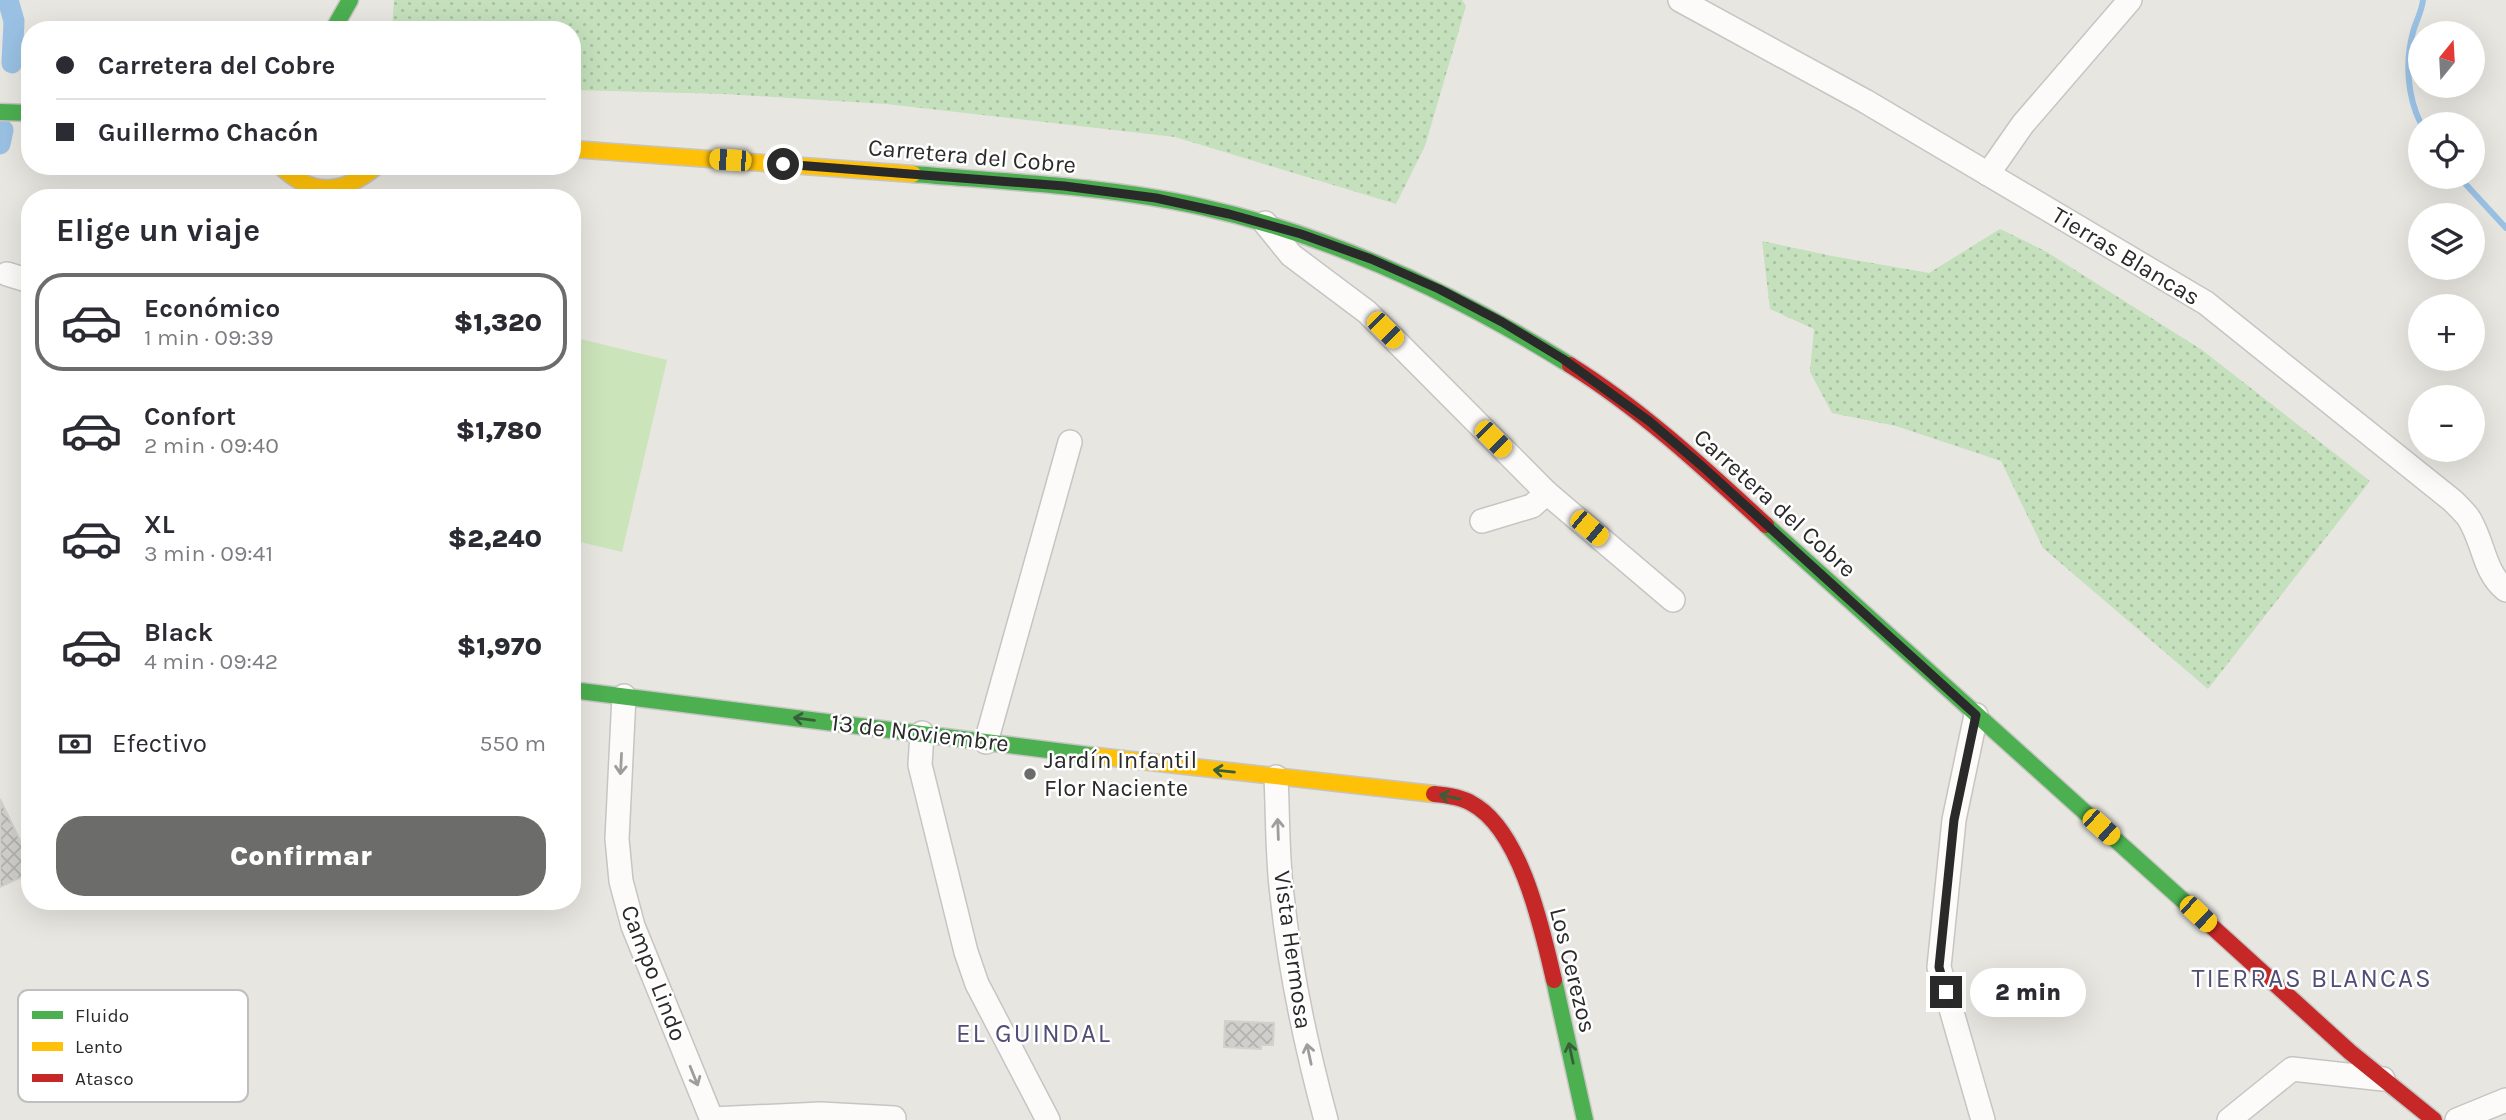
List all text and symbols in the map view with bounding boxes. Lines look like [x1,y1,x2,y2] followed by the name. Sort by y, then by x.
[2408,21,2485,98] north arrow
[2408,21,2485,462] map controls
[98,50,335,81] text: Carretera del Cobre
[2408,112,2485,189] button: locate
[98,117,319,148] text: Guillermo Chacón
[867,133,1077,179] street label: Carretera del Cobre
[709,148,752,172] car
[767,148,799,180] route start
[2047,201,2205,311] street label: Tierras Blancas
[2408,203,2485,280] button: layers
[56,212,260,249] text: Elige un viaje
[60,291,123,354] icon: car
[144,293,280,324] text: Económico
[2408,294,2485,371] button: +
[454,307,542,338] text: $1,320
[1363,308,1408,352] car
[144,324,274,351] text: 1 min · 09:39
[2408,385,2485,462] button: −
[60,399,123,462] icon: car
[144,401,236,432] text: Confort
[456,415,542,446] text: $1,780
[1471,417,1516,461] car
[1688,423,1862,583] street label: Carretera del Cobre
[144,432,279,459] text: 2 min · 09:40
[1567,506,1612,550] car
[60,507,123,570] icon: car
[144,509,175,540] text: XL
[448,523,542,554] text: $2,240
[144,540,273,567] text: 3 min · 09:41
[60,615,123,678] icon: car
[144,617,213,648] text: Black
[457,631,542,662] text: $1,970
[144,648,278,675] text: 4 min · 09:42
[830,708,1010,758] street label: 13 de Noviembre
[793,712,816,725] one-way arrow
[56,725,94,763] icon: cash
[112,728,207,759] text: Efectivo
[479,730,546,757] text: 550 m
[1044,746,1197,802] place label: Jardín Infantil Flor Naciente
[614,752,627,775] one-way arrow
[1213,765,1236,778] one-way arrow
[1022,766,1038,782] marker: Jardín Infantil Flor Naciente
[1439,790,1462,804] one-way arrow
[2079,805,2124,849] car
[56,816,546,896] button: Confirmar
[1271,818,1285,841] one-way arrow
[1268,869,1318,1031] street label: Vista Hermosa
[2176,892,2221,936] car
[615,901,693,1045] street label: Campo Lindo
[1544,905,1602,1035] street label: Los Cerezos
[2191,963,2433,994] district label: TIERRAS BLANCAS
[1970,968,2086,1016] callout: 2 min
[1930,976,1962,1008] route end
[1995,979,2061,1006] text: 2 min
[18,990,248,1102] legend
[75,1005,129,1027] text: Fluido
[956,1018,1112,1049] district label: EL GUINDAL
[75,1036,123,1058] text: Lento
[1563,1042,1577,1065] one-way arrow
[1302,1043,1316,1066] one-way arrow
[688,1064,701,1086] one-way arrow
[75,1068,134,1090] text: Atasco

